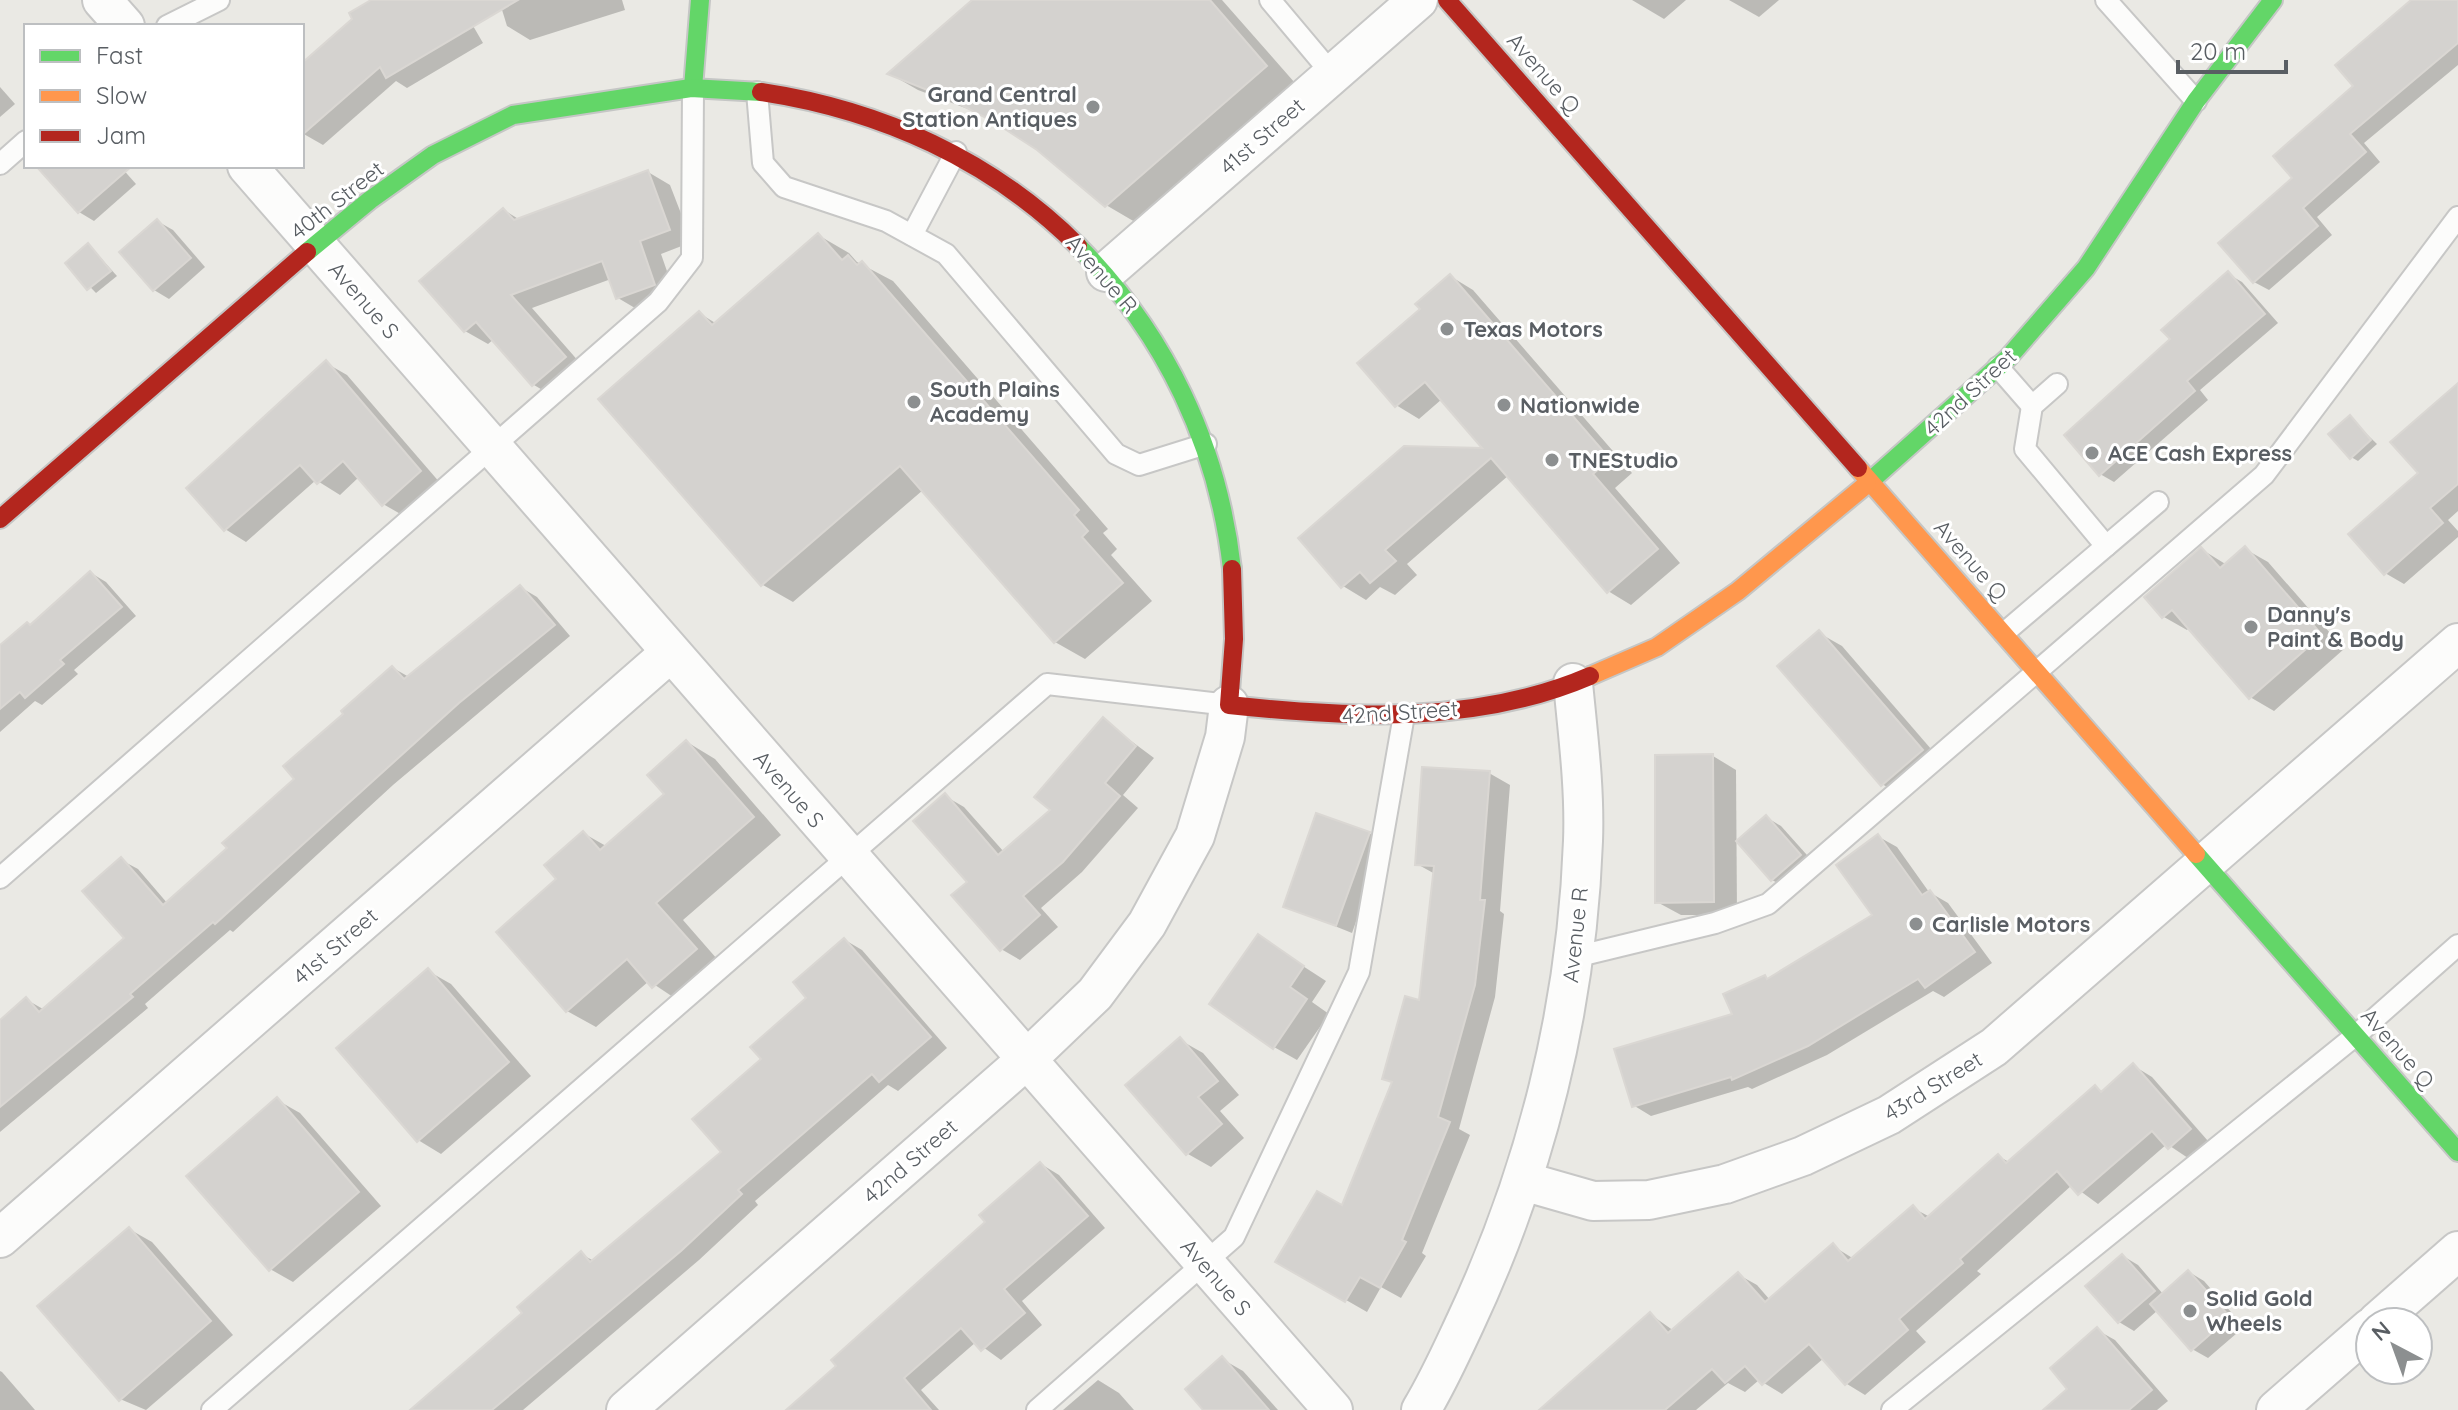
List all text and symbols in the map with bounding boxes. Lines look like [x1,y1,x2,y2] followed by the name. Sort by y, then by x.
[24,24,304,168] legend
[2178,24,2286,74] scale bar
[1501,27,1587,120] street label: Avenue Q
[2190,36,2246,66] text: 20 m
[96,40,143,70] text: Fast
[96,80,147,110] text: Slow
[902,80,1077,133] place label: Grand Central Station Antiques
[1214,91,1310,181] street label: 41st Street
[1084,98,1102,116] marker: Grand Central Station Antiques
[96,120,146,150] text: Jam
[285,155,389,245] street label: 40th Street
[1060,229,1144,319] street label: Avenue R
[323,255,405,345] street label: Avenue S
[1463,315,1603,343] place label: Texas Motors
[1438,320,1456,338] marker: Texas Motors
[1918,342,2022,442] street label: 42nd Street
[930,375,1060,428] place label: South Plains Academy
[1520,391,1640,419] place label: Nationwide
[905,393,923,411] marker: South Plains Academy
[1495,396,1513,414] marker: Nationwide
[2108,439,2292,467] place label: ACE Cash Express
[2083,444,2101,462] marker: ACE Cash Express
[1568,446,1678,474] place label: TNEStudio
[1543,451,1561,469] marker: TNEStudio
[1928,514,2014,607] street label: Avenue Q
[2267,600,2404,653] place label: Danny's Paint & Body
[2242,618,2260,636] marker: Danny's Paint & Body
[1341,694,1459,730] street label: 42nd Street
[748,744,830,834] street label: Avenue S
[1556,886,1594,984] street label: Avenue R
[287,901,383,991] street label: 41st Street
[1932,910,2090,938] place label: Carlisle Motors
[1907,915,1925,933] marker: Carlisle Motors
[2355,1002,2441,1095] street label: Avenue Q
[1879,1045,1987,1127] street label: 43rd Street
[857,1112,963,1210] street label: 42nd Street
[1175,1232,1257,1322] street label: Avenue S
[2206,1284,2313,1337] place label: Solid Gold Wheels
[2181,1302,2199,1320] marker: Solid Gold Wheels
[2354,1306,2434,1386] north arrow
[2366,1315,2396,1347] text: N

